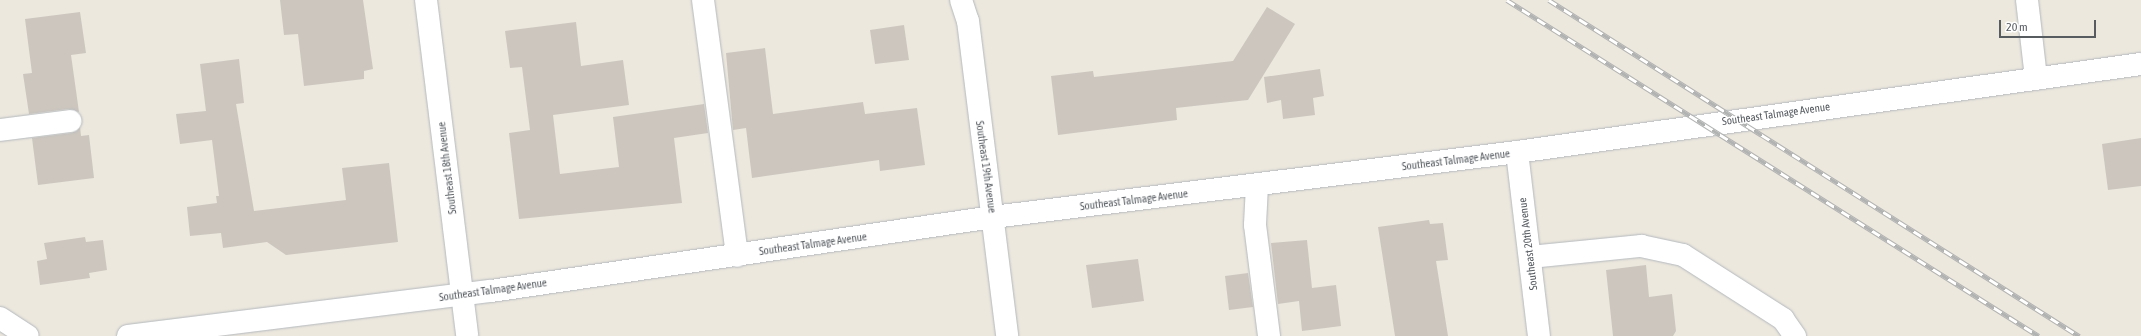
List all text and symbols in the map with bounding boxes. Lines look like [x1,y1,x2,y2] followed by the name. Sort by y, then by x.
[2001,12,2098,38] scale bar
[2006,20,2028,34] text: 20 m
[1721,100,1831,128] street label: Southeast Talmage Avenue
[973,120,999,214] street label: Southeast 19th Avenue
[435,121,459,215] street label: Southeast 18th Avenue
[1401,147,1511,173] street label: Southeast Talmage Avenue
[1079,187,1189,213] street label: Southeast Talmage Avenue
[1516,197,1540,291] street label: Southeast 20th Avenue
[758,230,868,258] street label: Southeast Talmage Avenue
[438,276,548,304] street label: Southeast Talmage Avenue

